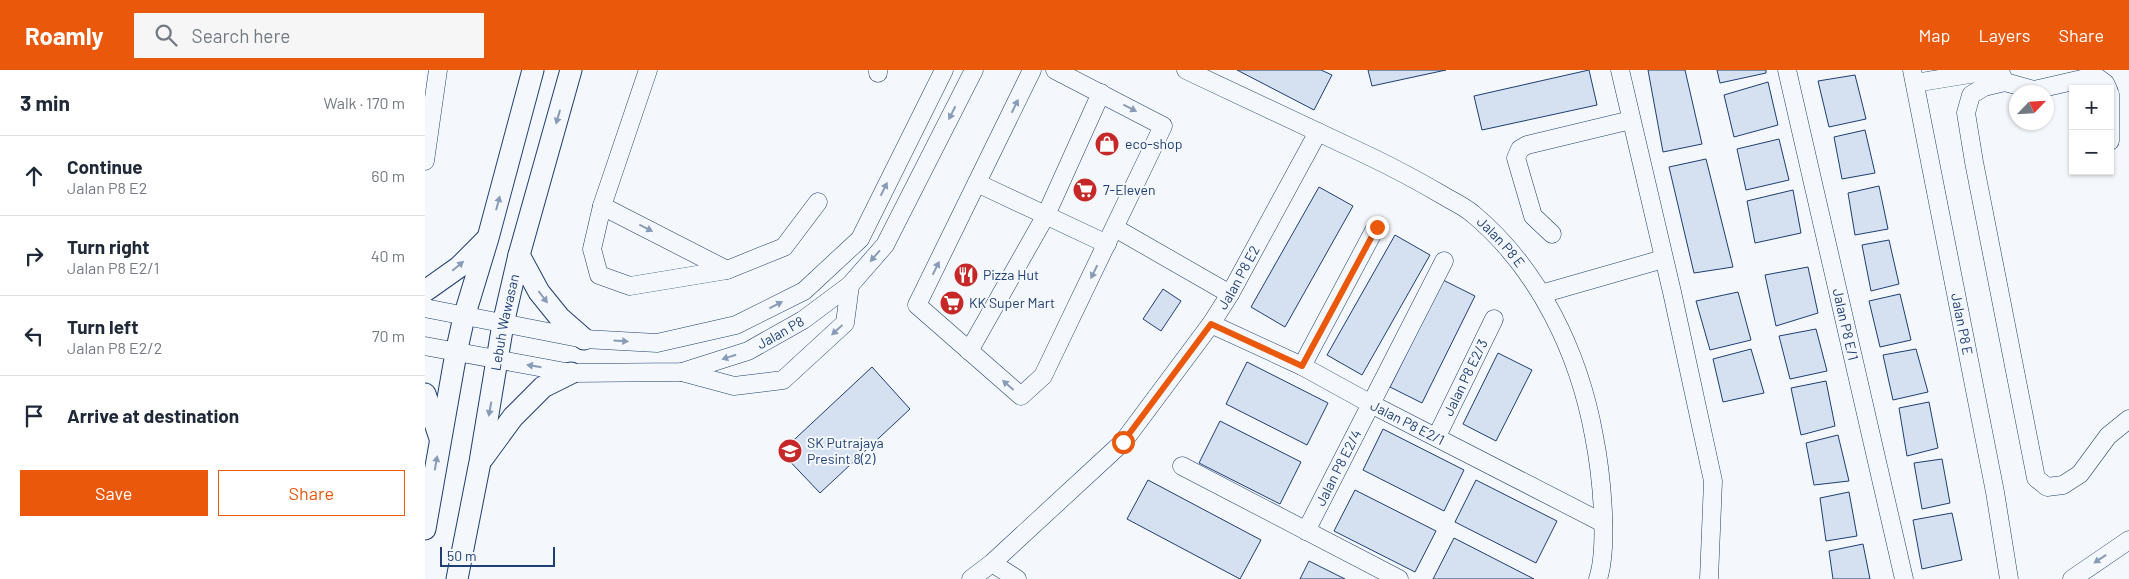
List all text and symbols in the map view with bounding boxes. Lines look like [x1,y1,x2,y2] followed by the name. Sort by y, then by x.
[134,13,484,58] search box
[25,21,104,50] text: Roamly
[152,21,180,49] icon: search
[192,24,290,47] text: Search here
[1918,24,1950,46] text: Map
[1978,24,2031,46] text: Layers
[2059,24,2104,46] text: Share
[2009,85,2054,130] north arrow
[2069,85,2114,175] map controls
[2069,85,2114,130] button: +
[20,90,70,115] text: 3 min
[323,93,405,112] text: Walk · 170 m
[1011,99,1019,113] one-way arrow
[1122,104,1137,112] one-way arrow
[948,106,956,121] one-way arrow
[553,110,561,125] one-way arrow
[2069,130,2114,175] button: −
[1094,131,1120,157] shop icon: eco-shop
[1125,135,1182,152] place label: eco-shop
[67,155,143,178] text: Continue
[20,162,48,190] icon: ahead
[371,166,405,185] text: 60 m
[1072,177,1098,203] supermarket icon: 7-Eleven
[67,178,147,197] text: Jalan P8 E2
[1103,181,1156,198] place label: 7-Eleven
[880,182,889,197] one-way arrow
[494,196,502,211] one-way arrow
[1474,213,1529,270] street label: Jalan P8 E
[1366,216,1389,239] route end
[638,224,653,232] one-way arrow
[67,235,149,258] text: Turn right
[20,242,48,270] icon: right
[1213,242,1263,312] street label: Jalan P8 E2
[371,246,405,265] text: 40 m
[869,250,881,262] one-way arrow
[67,258,159,277] text: Jalan P8 E2/1
[451,261,464,272] one-way arrow
[932,261,940,275] one-way arrow
[953,262,979,288] restaurant icon: Pizza Hut
[1090,264,1098,279] one-way arrow
[983,266,1039,283] place label: Pizza Hut
[486,272,522,372] street label: Lebuh Wawasan
[1829,287,1862,362] street label: Jalan P8 E/1
[538,290,549,303] one-way arrow
[939,290,965,316] supermarket icon: KK Super Mart
[1948,292,1977,357] street label: Jalan P8 E
[969,294,1055,311] place label: KK Super Mart
[769,301,784,309] one-way arrow
[754,312,807,352] street label: Jalan P8
[67,315,138,338] text: Turn left
[20,322,48,350] icon: left
[831,324,843,336] one-way arrow
[372,326,405,345] text: 70 m
[1439,336,1491,418] street label: Jalan P8 E2/3
[67,338,162,357] text: Jalan P8 E2/2
[613,338,629,346] one-way arrow
[721,354,736,362] one-way arrow
[526,362,542,370] one-way arrow
[1002,379,1015,390] one-way arrow
[1368,396,1448,448] street label: Jalan P8 E2/1
[485,401,493,417] one-way arrow
[20,402,48,430] icon: arrive
[67,404,239,427] text: Arrive at destination
[1311,426,1364,509] street label: Jalan P8 E2/4
[1112,431,1135,454] route start
[807,434,884,467] place label: SK Putrajaya Presint 8(2)
[777,438,803,464] school or university icon: SK Putrajaya Presint 8(2)
[433,455,441,471] one-way arrow
[20,470,208,516] button: Save
[218,470,405,516] button: Share
[440,544,555,567] scale bar
[447,547,476,564] text: 50 m
[2094,555,2107,564] one-way arrow

